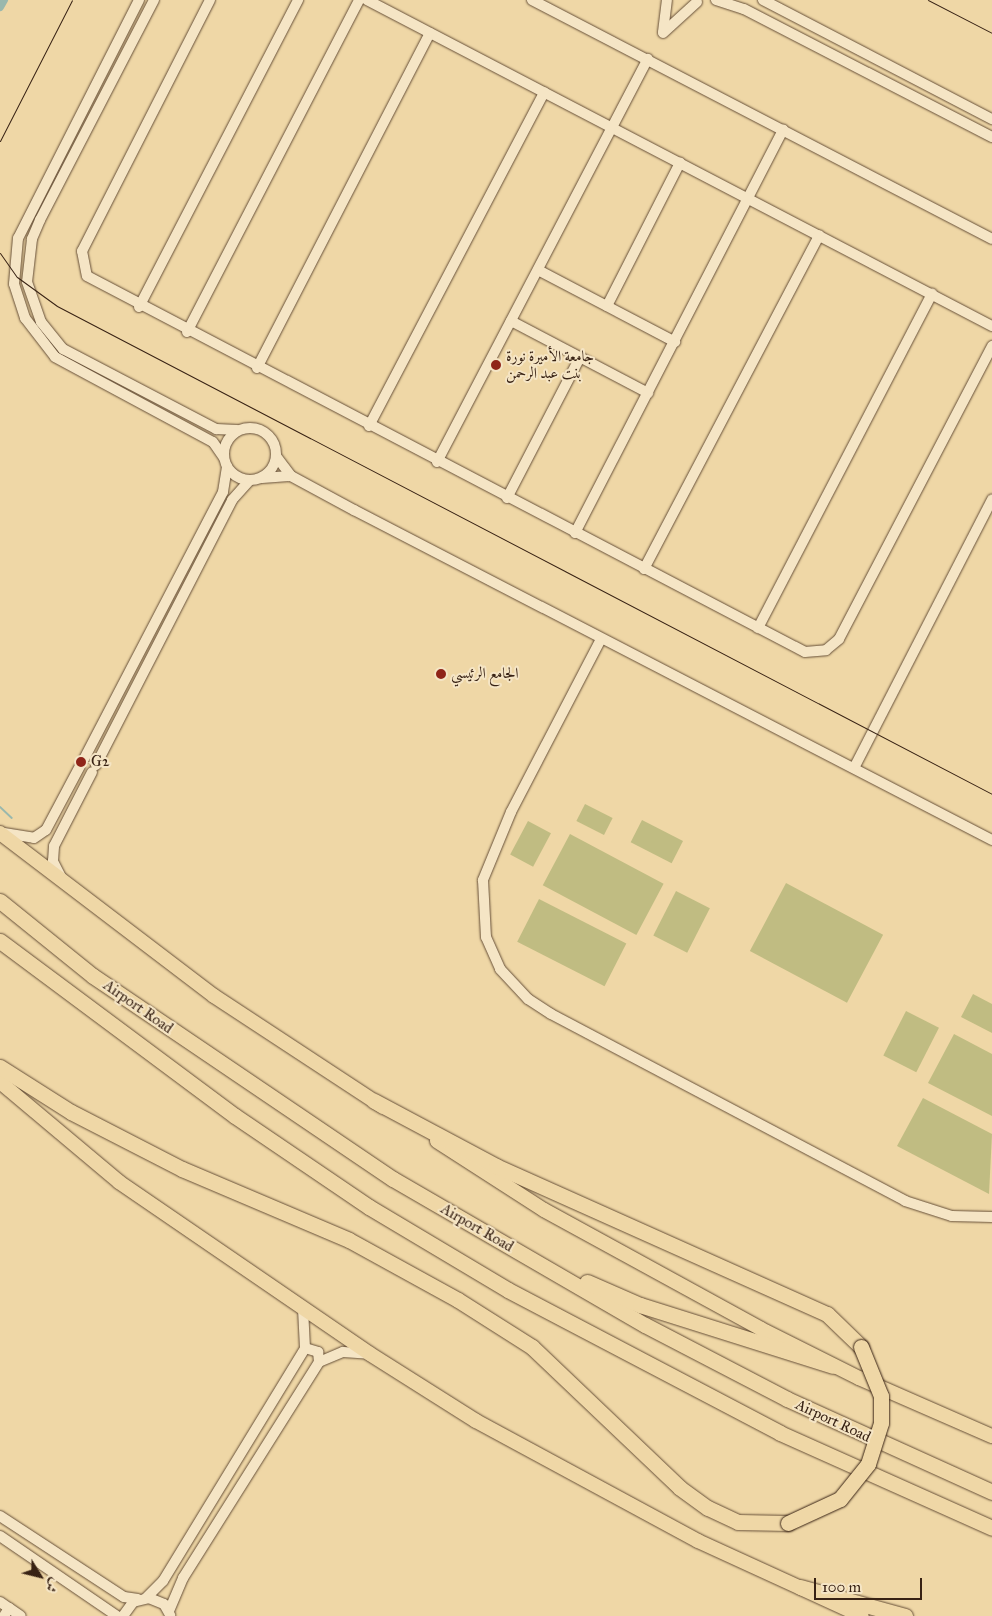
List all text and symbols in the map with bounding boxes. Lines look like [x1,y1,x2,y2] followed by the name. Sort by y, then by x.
[506,347,594,382] place label: جامعة الأميرة نورة بنت عبد الرحمن
[490,359,502,371] marker: جامعة الأميرة نورة بنت عبد الرحمن
[451,665,518,683] place label: الجامع الرئيسي
[435,668,447,680] marker: الجامع الرئيسي
[91,753,109,771] place label: G2
[75,756,87,768] marker: G2
[100,976,176,1038] street label: Airport Road
[437,1200,517,1256] street label: Airport Road
[792,1396,874,1446] street label: Airport Road
[15,1551,65,1601] north arrow
[817,1568,924,1600] scale bar
[42,1574,64,1596] text: ش
[822,1578,861,1596] text: 100 m

